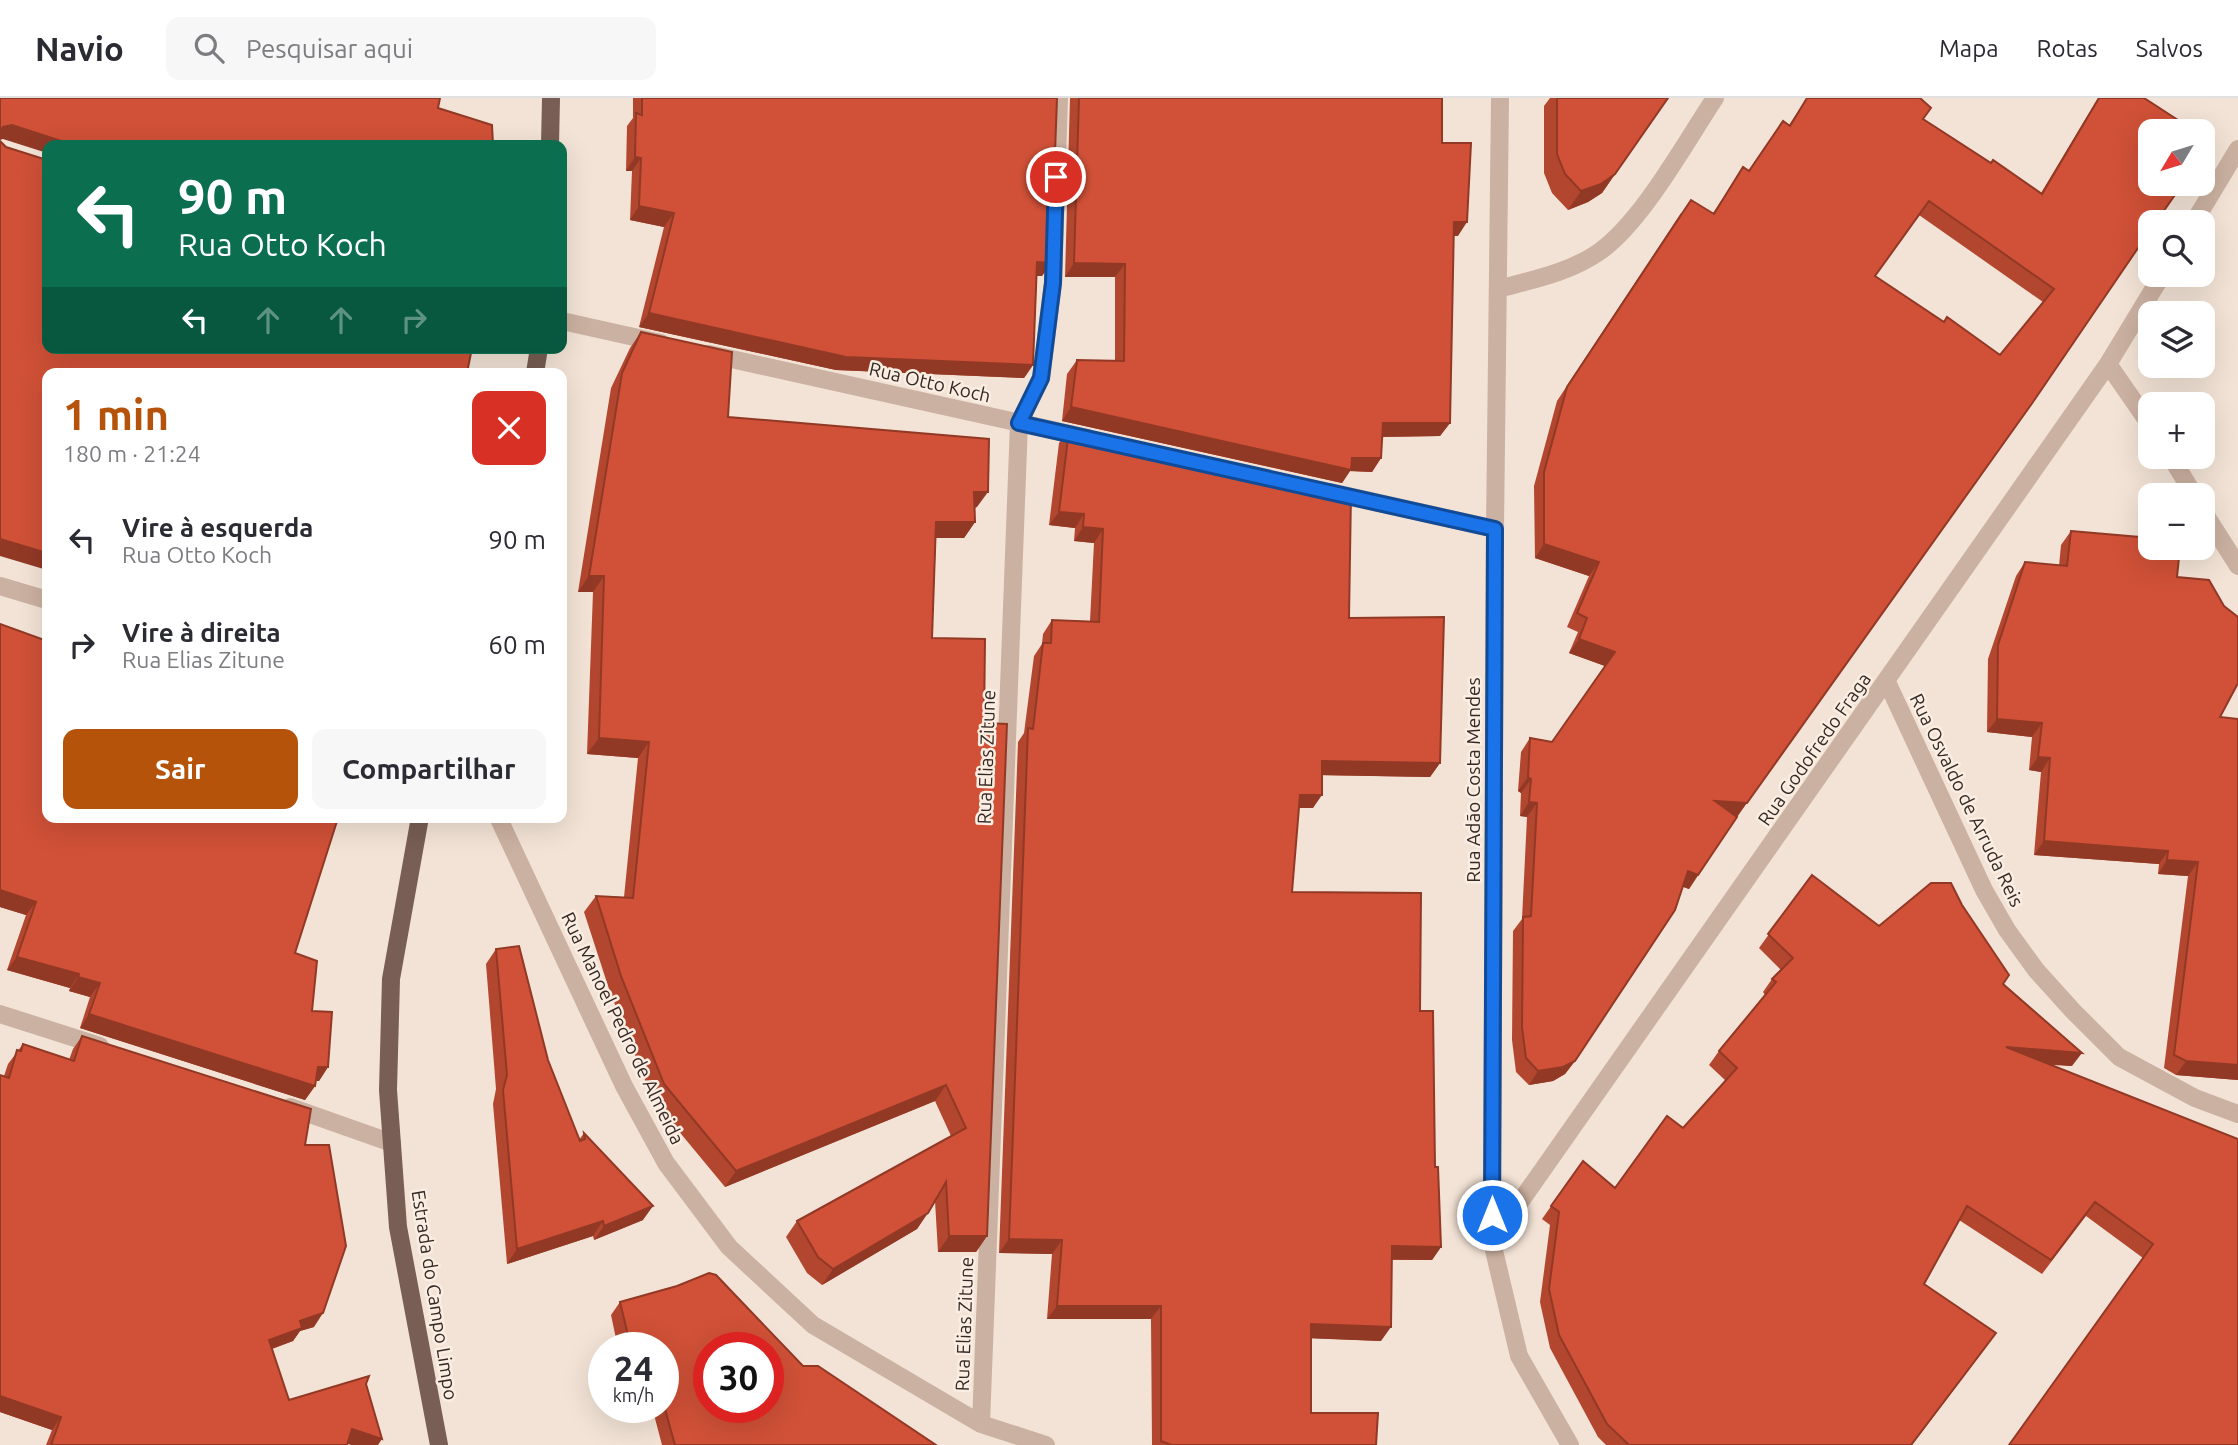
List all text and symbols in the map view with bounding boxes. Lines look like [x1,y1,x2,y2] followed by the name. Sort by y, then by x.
[166,17,656,80] search box
[190,29,228,67] icon: search
[35,30,124,67] text: Navio
[246,34,413,63] text: Pesquisar aqui
[1939,35,1999,62] text: Mapa
[2037,35,2098,62] text: Rotas
[2136,35,2203,62] text: Salvos
[2138,119,2216,196] north arrow
[2138,119,2215,560] map controls
[1026,147,1086,207] pin
[1037,158,1075,196] icon: arrive
[63,168,154,259] icon: left
[178,168,287,223] text: 90 m
[2138,210,2215,287] button: search
[178,226,387,262] text: Rua Otto Koch
[176,301,214,339] icon: left
[249,301,287,339] icon: ahead
[322,301,360,339] icon: ahead
[395,301,433,339] icon: right
[2138,301,2215,378] button: layers
[867,357,993,407] street label: Rua Otto Koch
[63,391,169,438] text: 1 min
[472,391,546,465] button: close
[2138,392,2215,469] button: +
[63,441,201,466] text: 180 m · 21:24
[2138,483,2215,560] button: −
[122,513,313,542] text: Vire à esquerda
[63,521,101,559] icon: left
[488,525,546,554] text: 90 m
[122,542,272,567] text: Rua Otto Koch
[122,618,281,647] text: Vire à direita
[63,626,101,664] icon: right
[488,630,546,659] text: 60 m
[122,647,285,672] text: Rua Elias Zitune
[1753,668,1875,830] street label: Rua Godofredo Fraga
[1462,677,1484,883] street label: Rua Adão Costa Mendes
[973,689,999,825] street label: Rua Elias Zitune
[1906,690,2028,910] street label: Rua Osvaldo de Arruda Reis
[63,729,298,809] button: Sair
[312,729,546,809] button: Compartilhar
[557,908,689,1148] street label: Rua Manoel Pedro de Almeida
[1455,1178,1529,1252] position arrow
[408,1188,462,1402] street label: Estrada do Campo Limpo
[951,1256,977,1392] street label: Rua Elias Zitune
[693,1332,784,1423] speed limit sign: 30
[614,1348,653,1388] text: 24
[613,1385,654,1405] text: km/h

